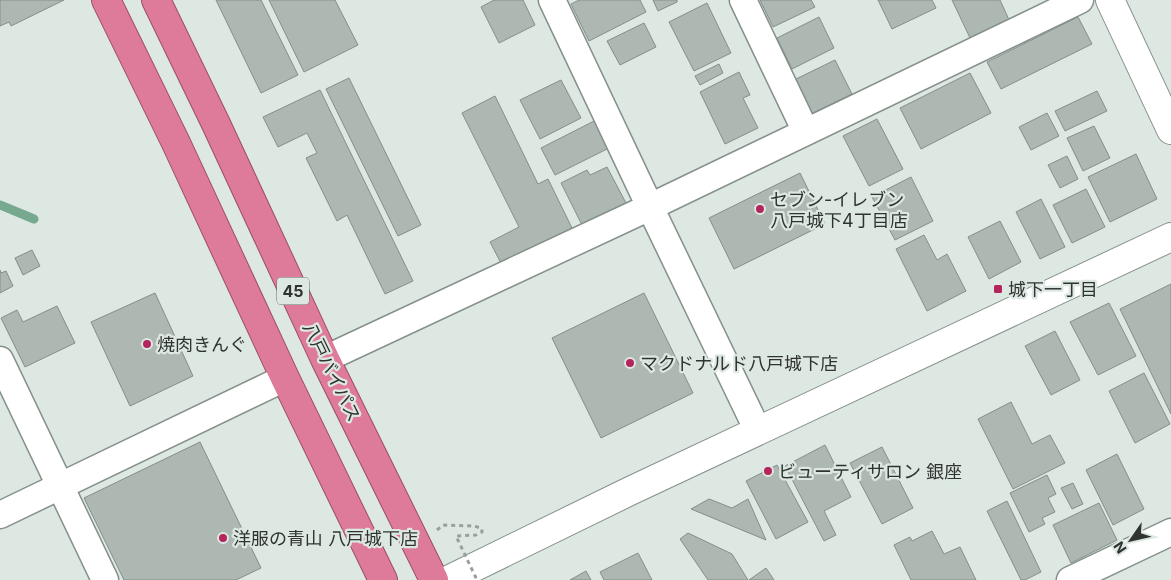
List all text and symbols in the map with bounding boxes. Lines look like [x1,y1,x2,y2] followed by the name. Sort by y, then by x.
[770,189,908,231] place label: セブン-イレブン 八戸城下4丁目店
[754,203,766,215] marker: セブン-イレブン 八戸城下4丁目店
[277,278,309,304] road number: 45
[1008,279,1098,300] place label: 城下一丁目
[992,283,1004,295] marker: 城下一丁目
[299,319,365,425] street label: 八戸バイパス
[157,334,247,355] place label: 焼肉きんぐ
[141,338,153,350] marker: 焼肉きんぐ
[640,353,838,374] place label: マクドナルド八戸城下店
[624,357,636,369] marker: マクドナルド八戸城下店
[778,461,962,482] place label: ビューティサロン 銀座
[762,465,774,477] marker: ビューティサロン 銀座
[1106,515,1156,565] north arrow
[233,528,418,549] place label: 洋服の青山 八戸城下店
[217,532,229,544] marker: 洋服の青山 八戸城下店
[1110,538,1130,557] text: N

